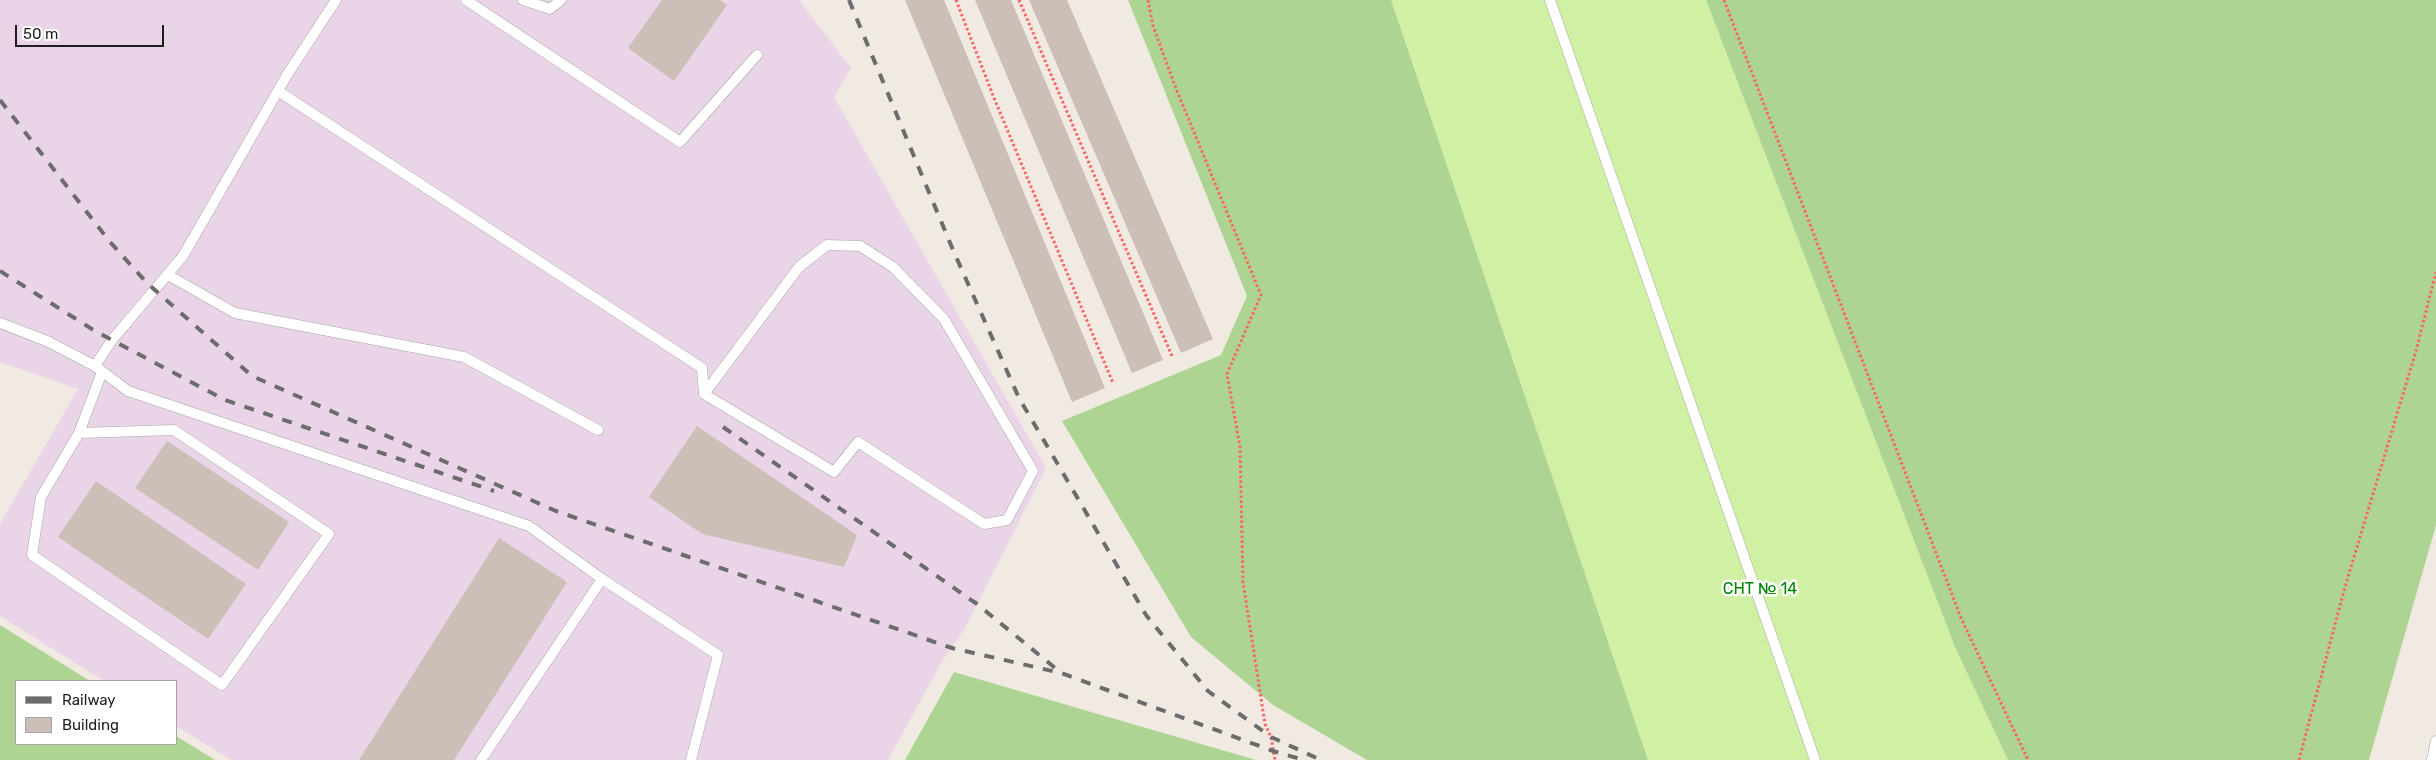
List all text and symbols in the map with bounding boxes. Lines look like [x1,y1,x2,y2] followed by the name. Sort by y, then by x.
[18,15,166,47] scale bar
[23,25,58,43] text: 50 m
[1723,579,1797,599] park label: СНТ № 14
[15,680,178,745] legend
[62,691,116,709] text: Railway
[62,716,119,734] text: Building

